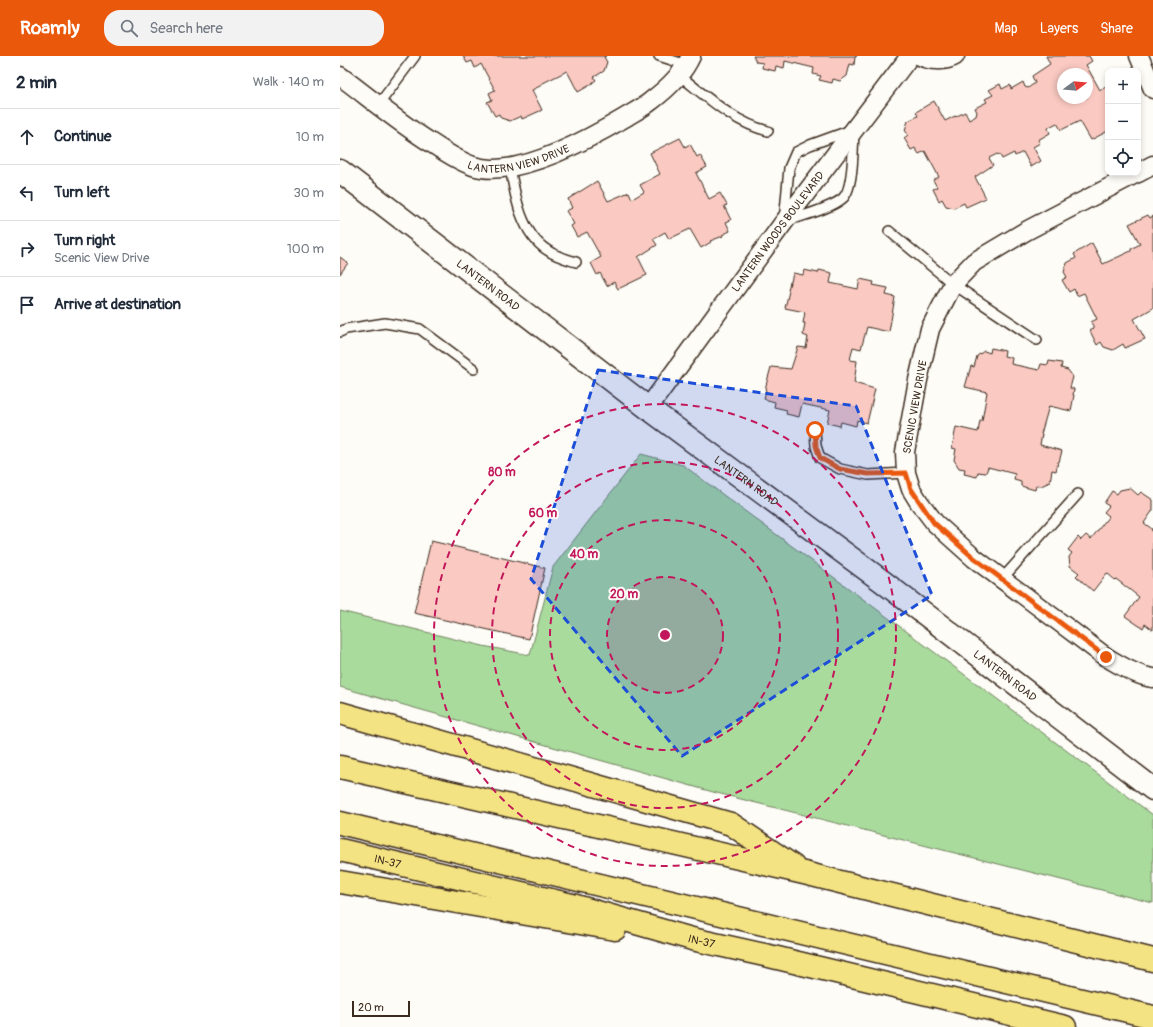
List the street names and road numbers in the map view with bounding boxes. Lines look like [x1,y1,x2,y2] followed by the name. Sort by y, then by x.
[466,142,572,175] street label: LANTERN VIEW DRIVE
[729,169,827,294] street label: LANTERN WOODS BOULEVARD
[454,257,522,314] street label: LANTERN ROAD
[900,359,930,455] street label: SCENIC VIEW DRIVE
[712,453,781,509] street label: LANTERN ROAD
[971,647,1040,704] street label: LANTERN ROAD
[373,852,403,871] street label: IN-37
[687,932,716,950] street label: IN-37

